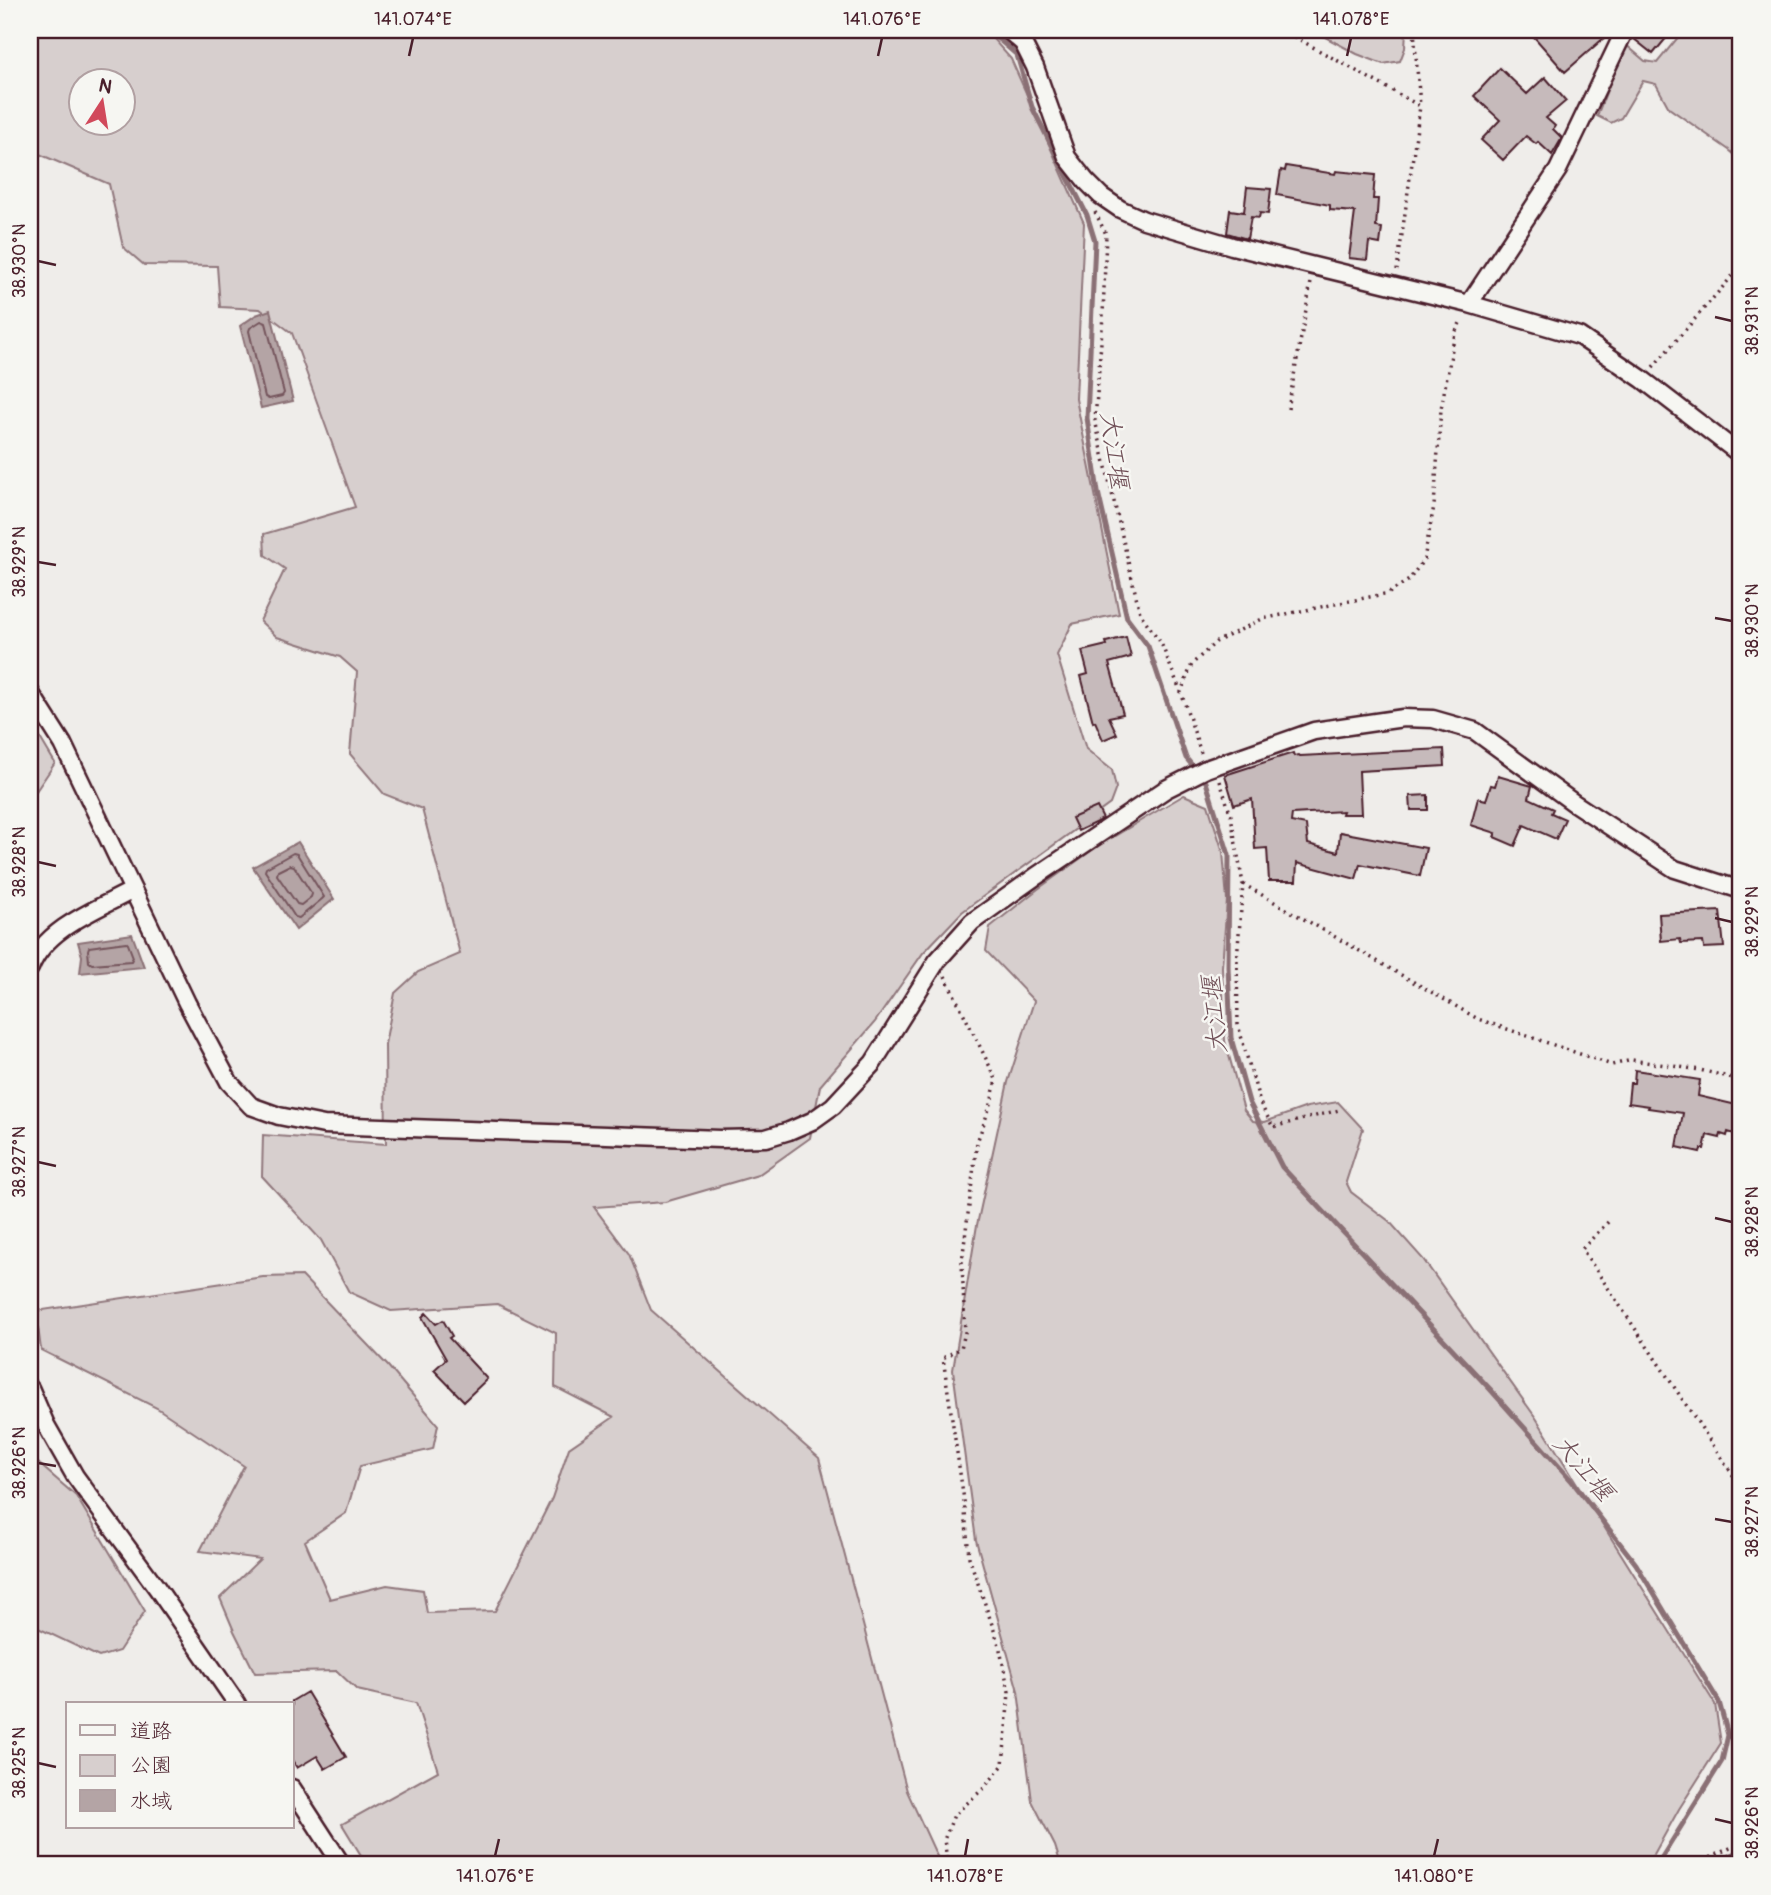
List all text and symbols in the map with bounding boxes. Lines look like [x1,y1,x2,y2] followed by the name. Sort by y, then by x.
[374,8,452,31] text: 141.074°E
[843,8,921,31] text: 141.076°E
[1313,8,1389,31] text: 141.078°E
[66,66,136,136] north arrow
[97,73,114,99] text: N
[8,224,31,298] text: 38.930°N
[1741,286,1764,356] text: 38.931°N
[1093,409,1136,494] water label: 大江堰
[8,526,31,598] text: 38.929°N
[1741,584,1764,658] text: 38.930°N
[8,826,31,898] text: 38.928°N
[1741,886,1764,958] text: 38.929°N
[1195,972,1234,1055] water label: 大江堰
[8,1126,31,1198] text: 38.927°N
[1741,1186,1764,1258] text: 38.928°N
[8,1427,31,1499] text: 38.926°N
[1546,1428,1622,1510] water label: 大江堰
[1741,1486,1764,1558] text: 38.927°N
[66,1702,294,1828] legend
[130,1718,172,1745] text: 道路
[8,1727,31,1799] text: 38.925°N
[130,1752,172,1779] text: 公園
[1741,1787,1764,1859] text: 38.926°N
[130,1788,172,1815] text: 水域
[456,1865,534,1888] text: 141.076°E
[927,1865,1003,1888] text: 141.078°E
[1394,1865,1474,1888] text: 141.080°E

